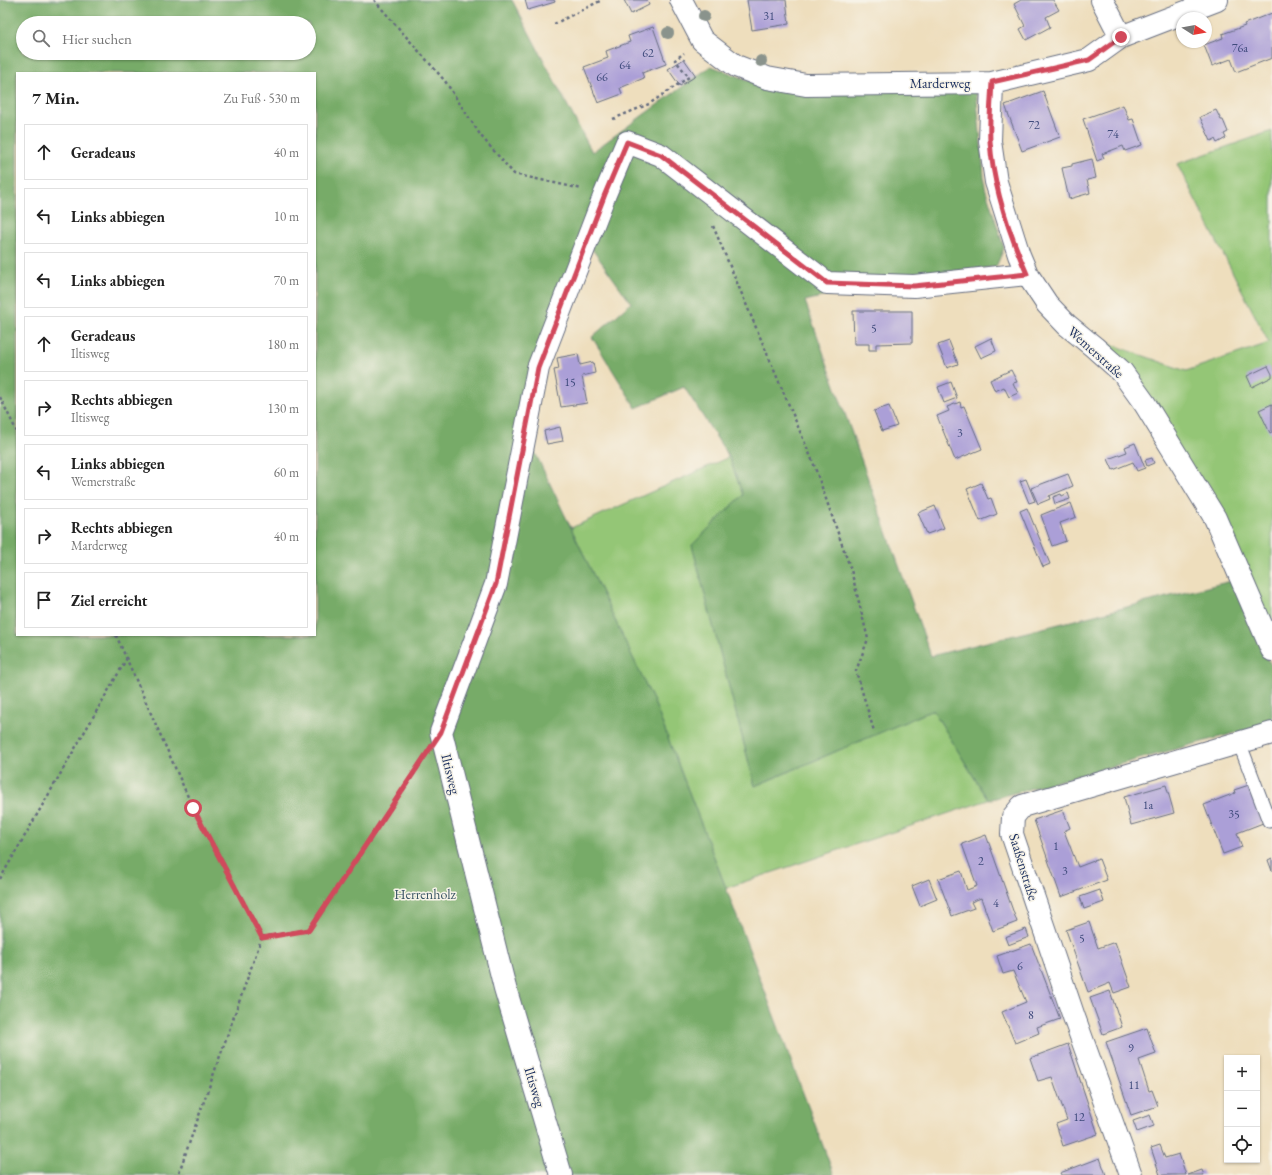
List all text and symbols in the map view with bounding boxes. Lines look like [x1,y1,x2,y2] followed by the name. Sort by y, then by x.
[763,8,775,24] house number: 31
[1176,12,1212,48] north arrow
[16,16,316,60] search box
[30,27,52,49] icon: search
[1112,28,1130,46] route end
[62,29,132,48] text: Hier suchen
[1232,40,1248,56] house number: 76a
[642,45,654,61] house number: 62
[619,57,631,73] house number: 64
[596,69,608,85] house number: 66
[910,74,971,92] street label: Marderweg
[32,87,79,109] text: 7 Min.
[223,90,300,107] text: Zu Fuß · 530 m
[1028,117,1040,133] house number: 72
[1107,126,1119,142] house number: 74
[33,141,55,163] icon: ahead
[71,143,135,162] text: Geradeaus
[274,144,299,161] text: 40 m
[33,205,55,227] icon: left
[71,207,165,226] text: Links abbiegen
[274,208,299,225] text: 10 m
[33,269,55,291] icon: left
[71,271,165,290] text: Links abbiegen
[274,272,299,289] text: 70 m
[871,320,877,336] house number: 5
[1064,322,1128,382] street label: Wemerstraße
[71,326,135,345] text: Geradeaus
[33,333,55,355] icon: ahead
[268,336,299,353] text: 180 m
[71,345,109,362] text: Iltisweg
[564,374,576,390] house number: 15
[71,390,173,409] text: Rechts abbiegen
[33,397,55,419] icon: right
[268,400,299,417] text: 130 m
[71,409,109,426] text: Iltisweg
[957,425,963,441] house number: 3
[71,454,165,473] text: Links abbiegen
[33,461,55,483] icon: left
[274,464,299,481] text: 60 m
[71,473,136,490] text: Wemerstraße
[71,518,173,537] text: Rechts abbiegen
[33,525,55,547] icon: right
[274,528,299,545] text: 40 m
[71,537,127,554] text: Marderweg
[33,589,55,611] icon: arrive
[71,591,147,610] text: Ziel erreicht
[437,752,465,797] street label: Iltisweg
[1143,797,1153,813] house number: 1a
[184,799,202,817] route start
[1228,806,1240,822] house number: 35
[1005,831,1043,903] street label: Saaßenstraße
[1053,838,1059,854] house number: 1
[978,853,984,869] house number: 2
[1062,863,1068,879] house number: 3
[394,885,457,903] park label: Herrenholz
[993,895,999,911] house number: 4
[1079,930,1085,946] house number: 5
[1017,958,1023,974] house number: 6
[1028,1007,1034,1023] house number: 8
[1128,1040,1134,1056] house number: 9
[1224,1055,1260,1163] map controls
[1224,1055,1260,1091] button: +
[520,1065,550,1110] street label: Iltisweg
[1128,1077,1140,1093] house number: 11
[1224,1091,1260,1127] button: −
[1073,1109,1085,1125] house number: 12
[1224,1127,1260,1163] button: locate

